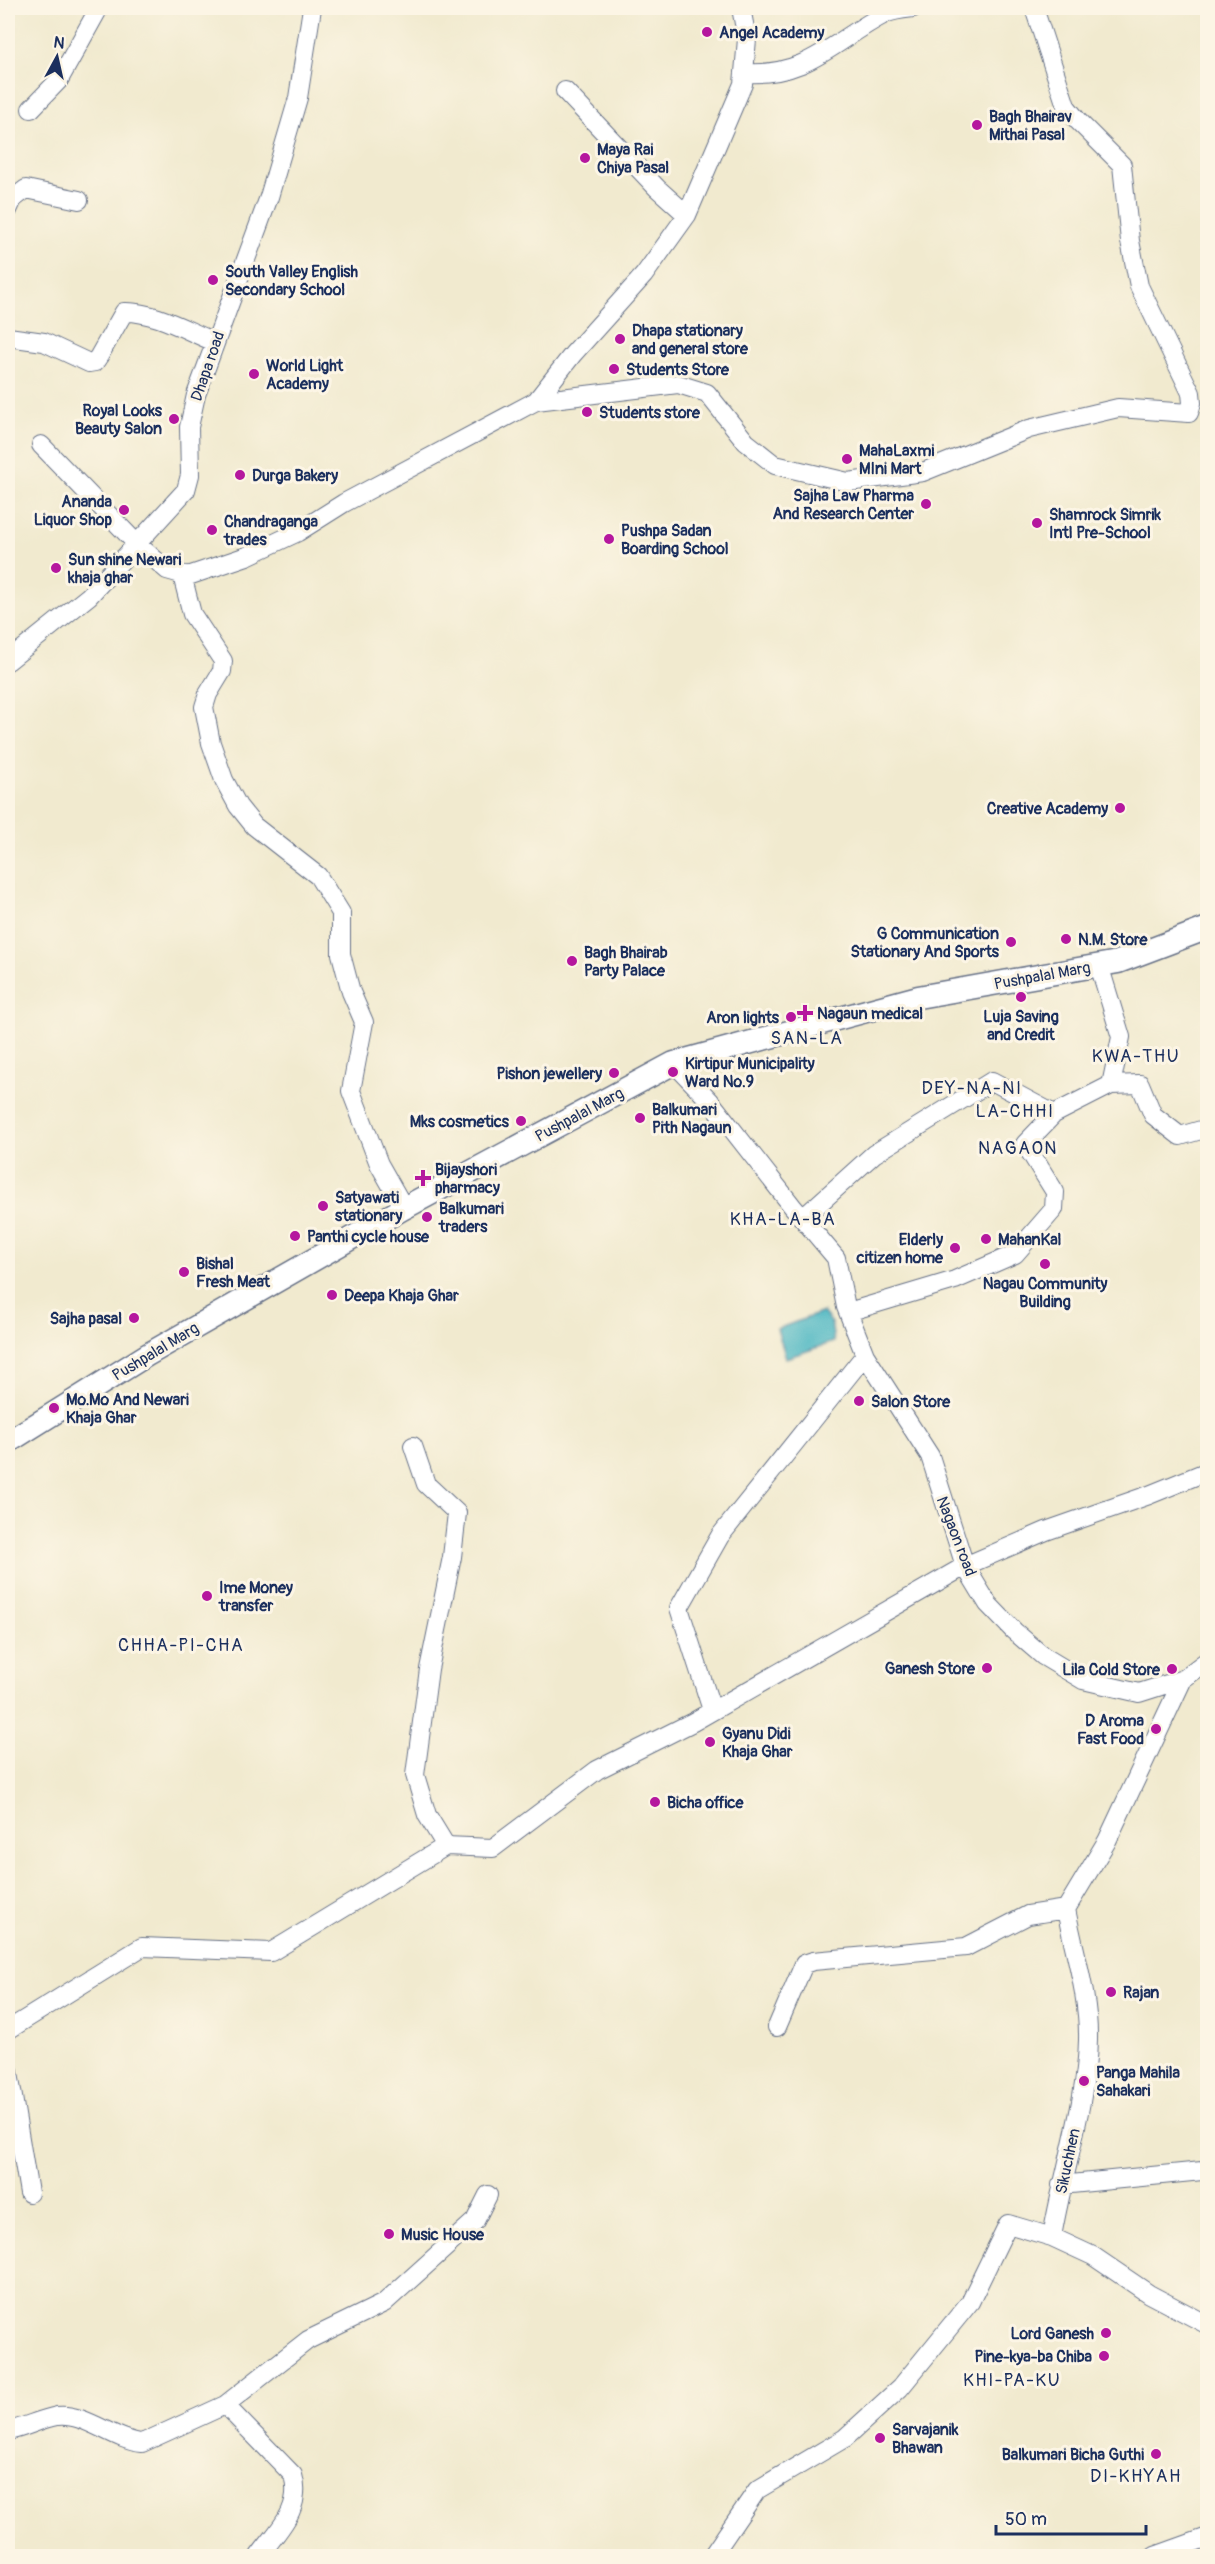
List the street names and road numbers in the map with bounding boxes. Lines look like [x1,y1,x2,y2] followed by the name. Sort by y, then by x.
[187,329,229,404] street label: Dhapa road
[992,958,1092,994] street label: Pushpalal Marg
[532,1083,627,1147] street label: Pushpalal Marg
[108,1318,203,1386] street label: Pushpalal Marg
[932,1494,980,1579] street label: Nagaon road
[1051,2127,1085,2196] street label: Sikuchhen

